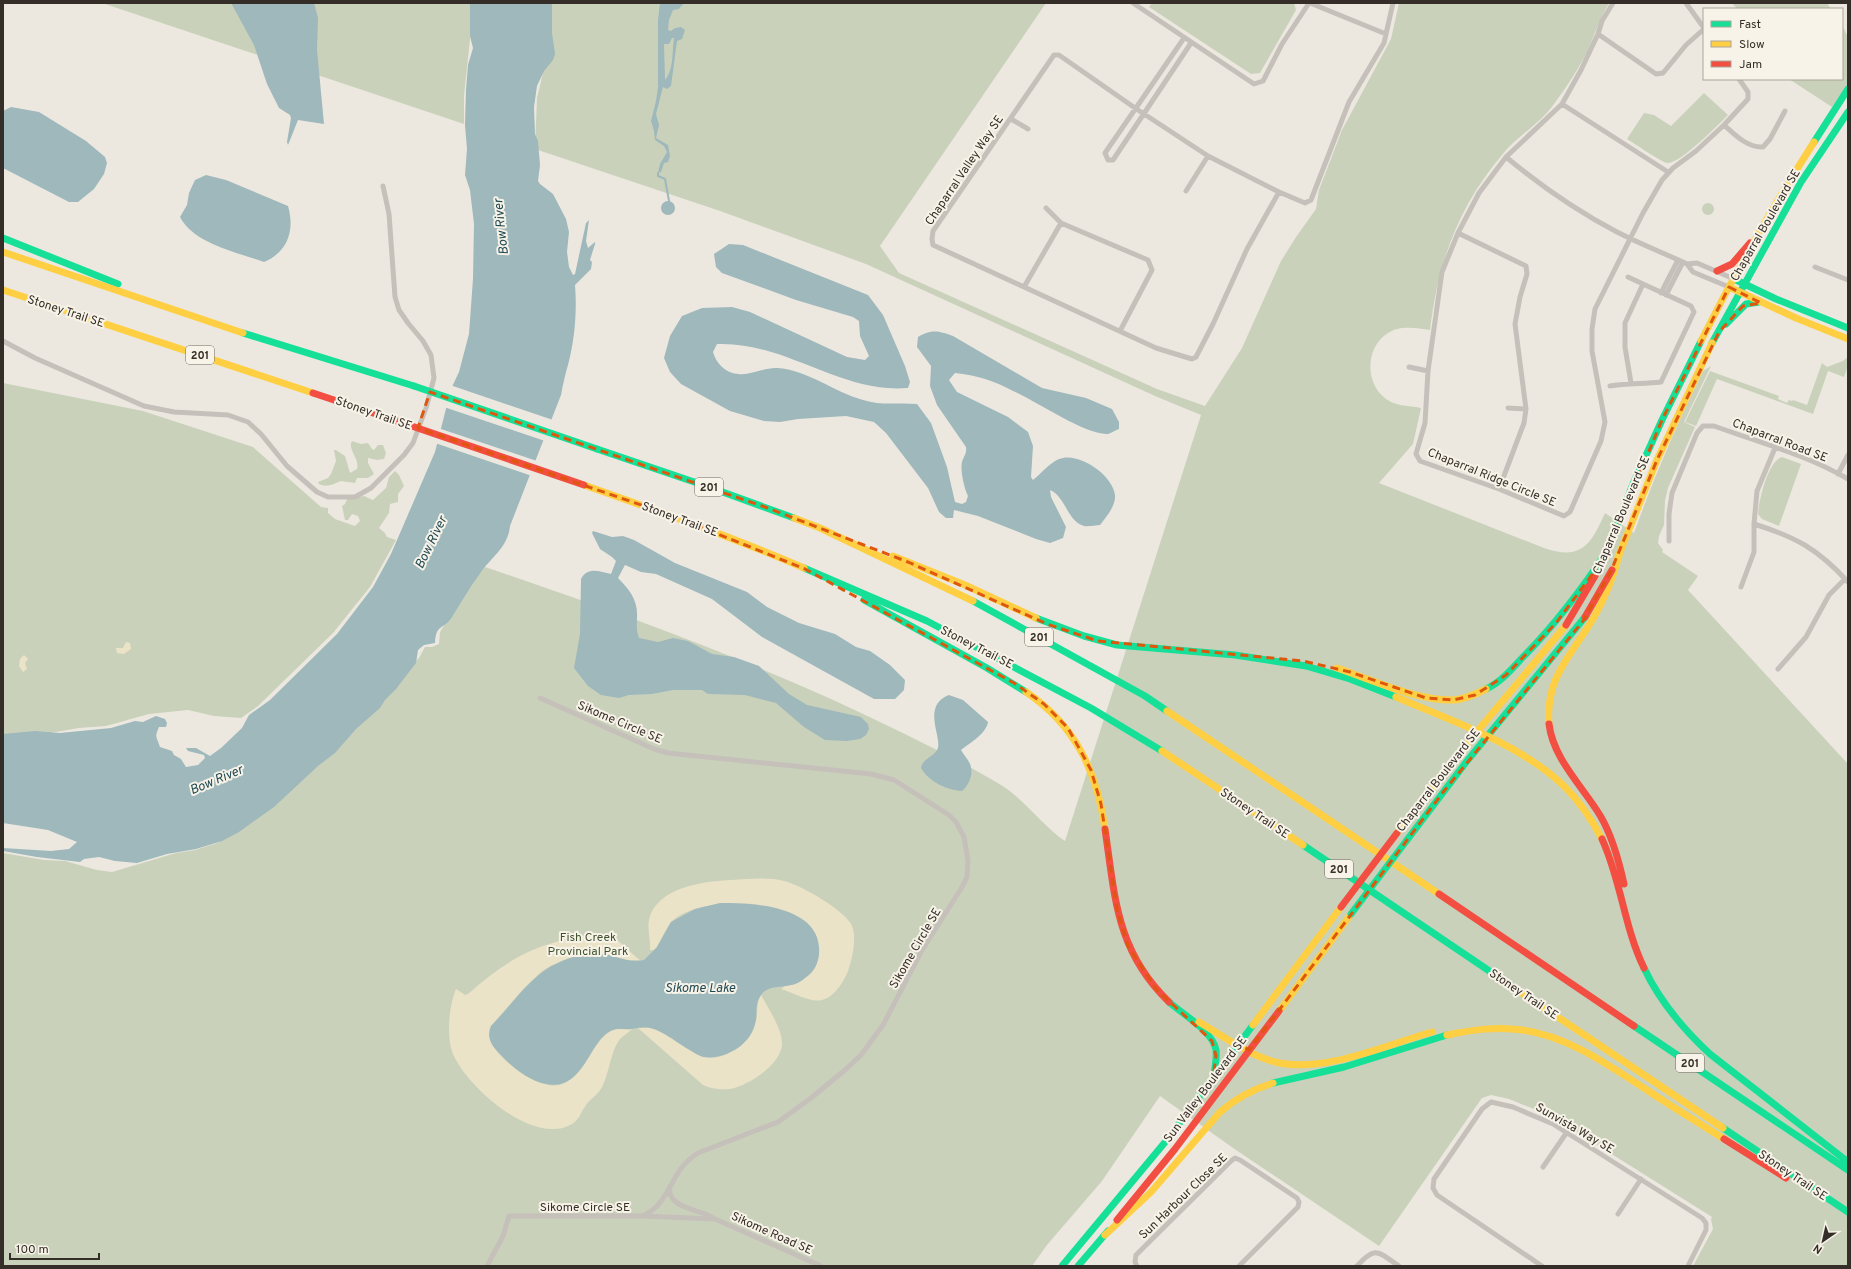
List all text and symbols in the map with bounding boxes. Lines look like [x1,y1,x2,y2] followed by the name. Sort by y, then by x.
[1703,8,1843,80] legend
[1739,17,1761,33] text: Fast
[1739,37,1765,53] text: Slow
[1739,57,1762,73] text: Jam
[922,112,1008,229] street label: Chaparral Valley Way SE
[1727,166,1805,285] street label: Chaparral Boulevard SE
[491,197,513,256] water label: Bow River
[25,292,106,332] street label: Stoney Trail SE
[186,346,214,364] road number: 201
[333,393,414,435] street label: Stoney Trail SE
[1730,415,1830,466] street label: Chaparral Road SE
[1425,445,1558,511] street label: Chaparral Ridge Circle SE
[1590,454,1654,577] street label: Chaparral Boulevard SE
[695,478,723,496] road number: 201
[639,499,720,541] street label: Stoney Trail SE
[412,513,452,572] water label: Bow River
[937,623,1016,673] street label: Stoney Trail SE
[1025,628,1053,646] road number: 201
[575,698,664,748] street label: Sikome Circle SE
[1393,726,1484,836] street label: Chaparral Boulevard SE
[188,762,247,799] water label: Bow River
[1217,785,1292,843] street label: Stoney Trail SE
[1325,860,1353,878] road number: 201
[886,905,945,992] street label: Sikome Circle SE
[548,930,628,960] park label: Fish Creek Provincial Park
[1486,966,1561,1024] street label: Stoney Trail SE
[665,981,736,997] water label: Sikome Lake
[1160,1033,1251,1146] street label: Sun Valley Boulevard SE
[1676,1054,1704,1072] road number: 201
[1532,1100,1617,1158] street label: Sunvista Way SE
[1755,1147,1830,1205] street label: Stoney Trail SE
[1136,1150,1231,1243] street label: Sun Harbour Close SE
[540,1200,630,1216] street label: Sikome Circle SE
[728,1209,815,1259] street label: Sikome Road SE
[1803,1221,1843,1261] north arrow
[10,1235,99,1261] scale bar
[1811,1240,1825,1256] text: N
[16,1242,49,1258] text: 100 m

